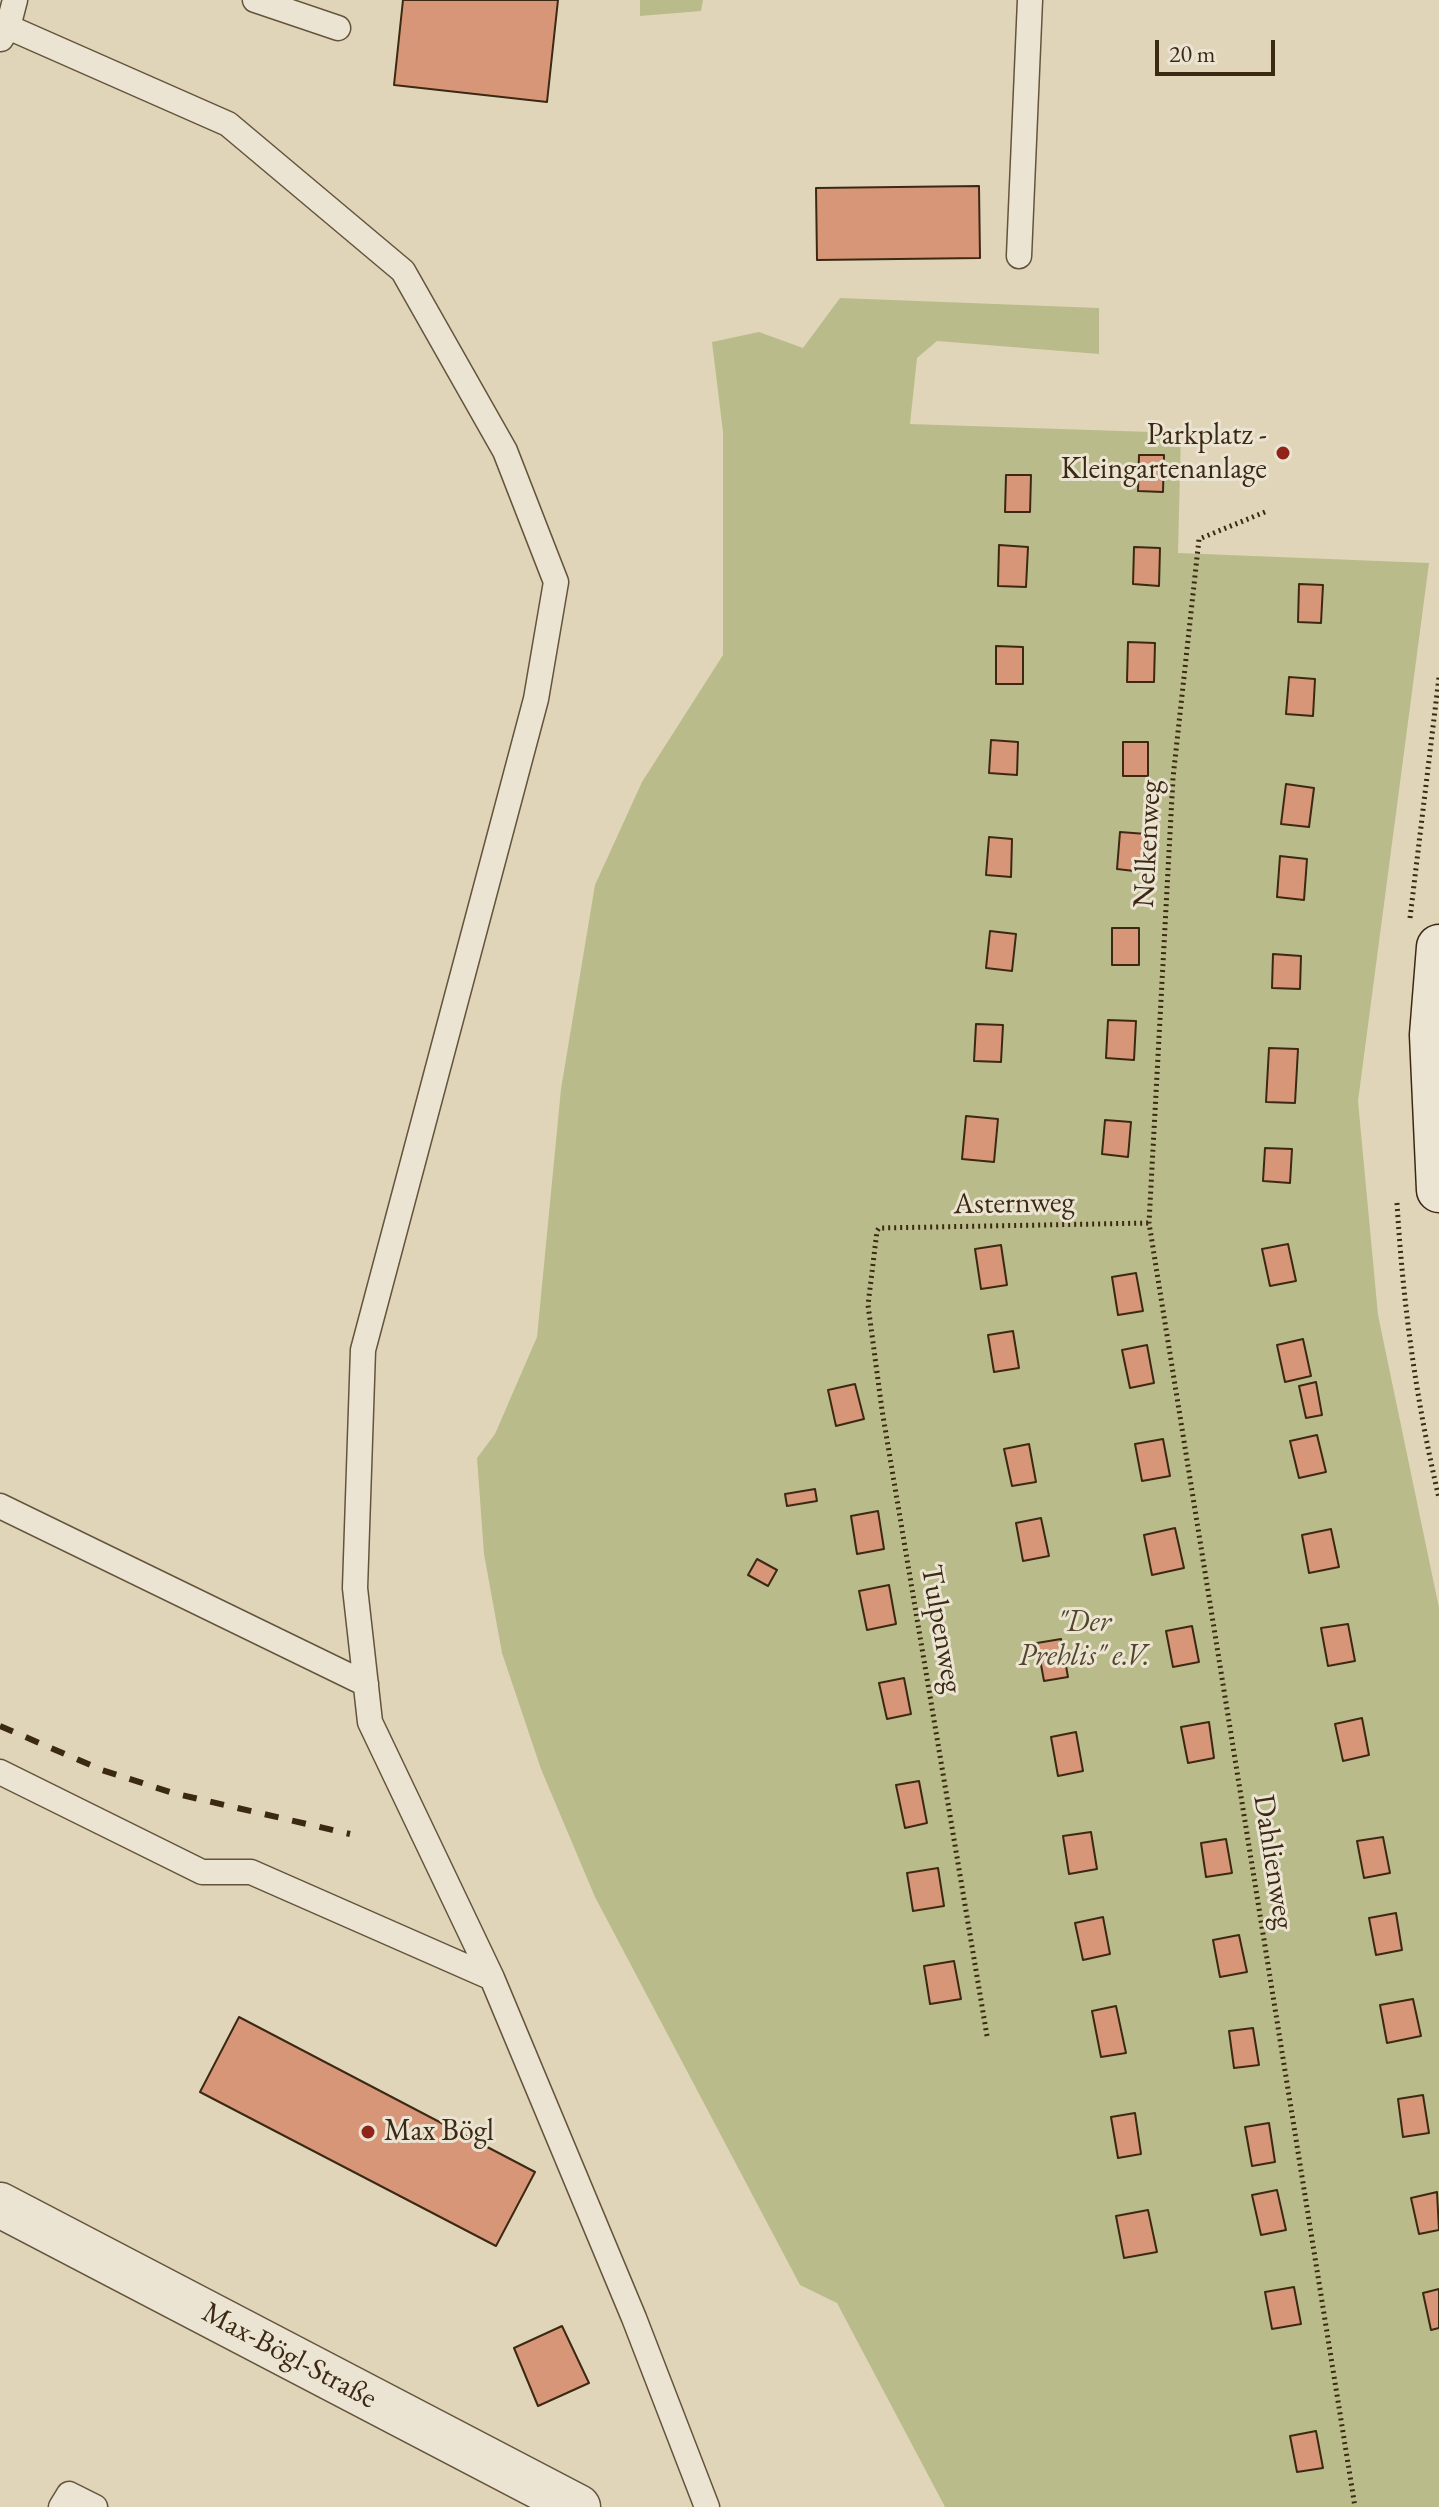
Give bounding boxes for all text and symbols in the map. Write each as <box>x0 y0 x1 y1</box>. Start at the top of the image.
scale bar <box>1159 24 1279 74</box>
text: 20 m <box>1169 38 1216 69</box>
place label: Parkplatz - Kleingartenanlage <box>1061 418 1267 488</box>
marker: Parkplatz - Kleingartenanlage <box>1274 444 1292 462</box>
street label: Nelkenweg <box>1127 779 1169 909</box>
street label: Asternweg <box>953 1185 1075 1223</box>
street label: Tulpenweg <box>912 1562 970 1696</box>
park label: "Der Prehlis" e.V. <box>1018 1605 1150 1676</box>
street label: Dahlienweg <box>1245 1792 1301 1932</box>
place label: Max Bögl <box>384 2114 494 2150</box>
marker: Max Bögl <box>359 2123 377 2141</box>
street label: Max-Bögl-Straße <box>196 2295 382 2417</box>

